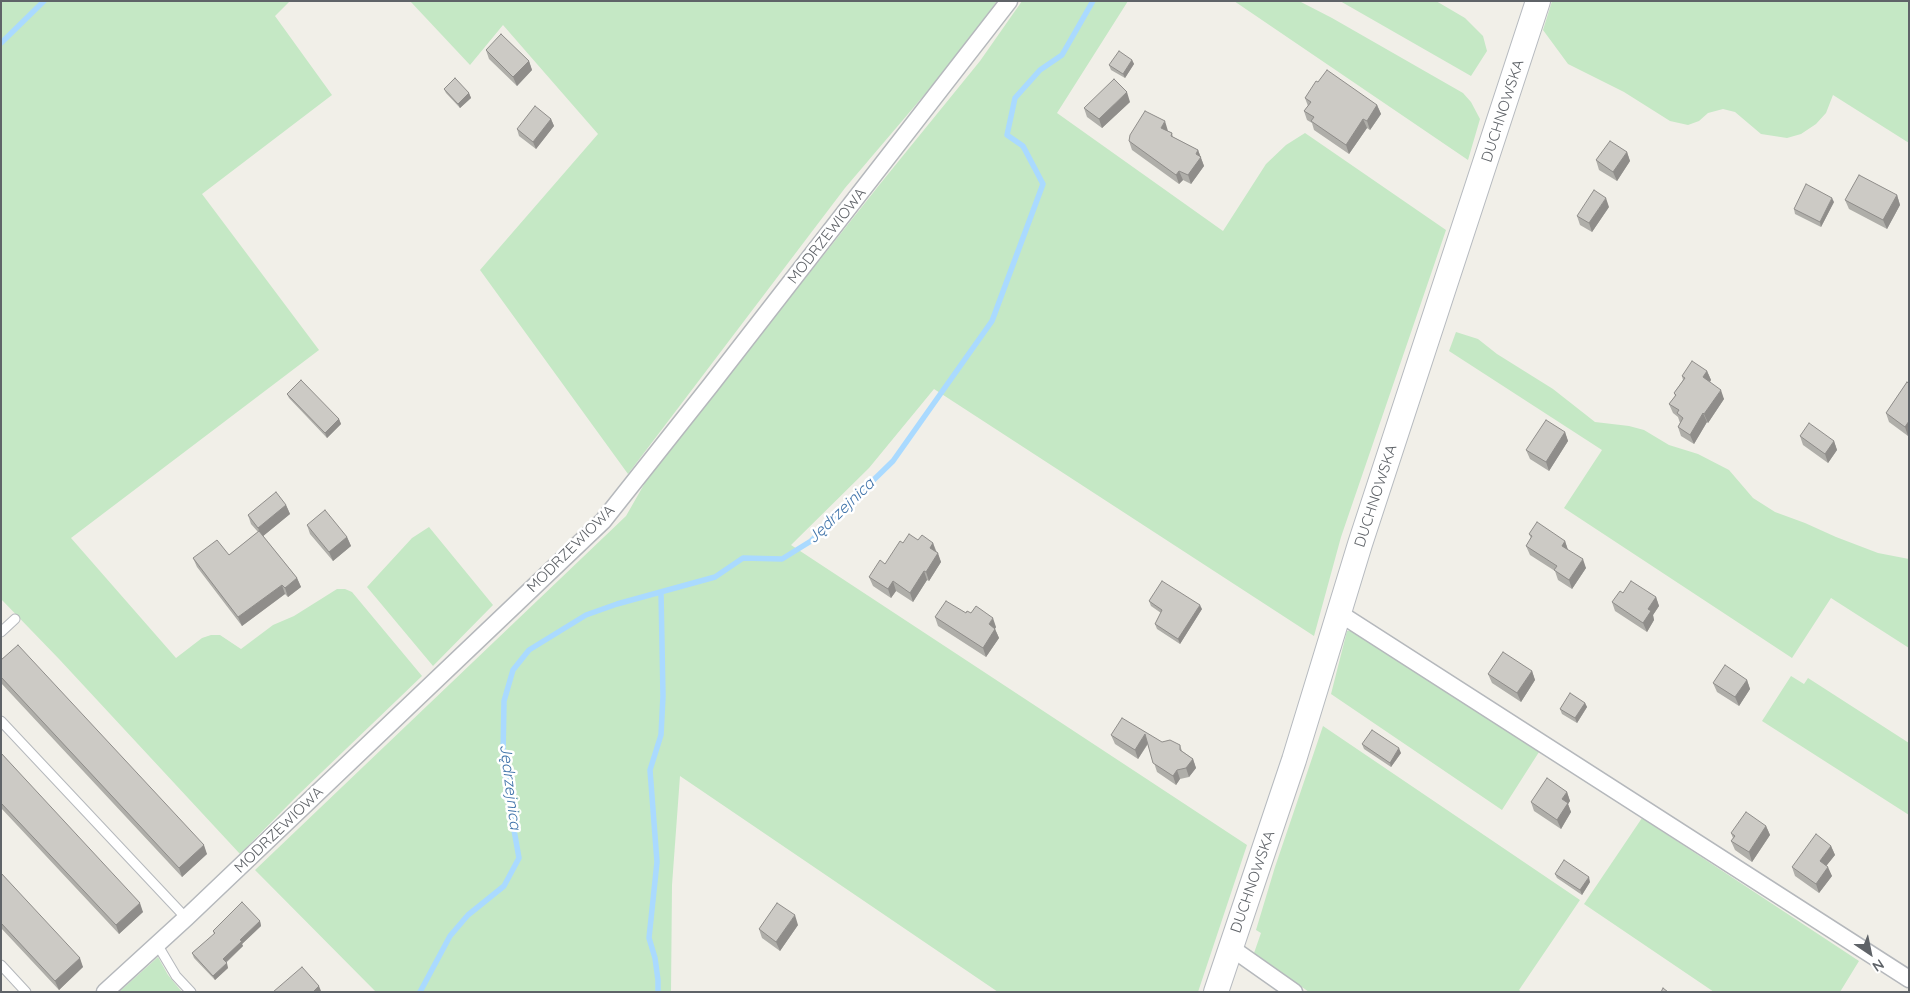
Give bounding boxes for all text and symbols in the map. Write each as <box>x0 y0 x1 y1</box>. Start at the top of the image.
street label: DUCHNOWSKA <box>1478 57 1528 165</box>
street label: MODRZEWIOWA <box>784 185 870 287</box>
street label: DUCHNOWSKA <box>1351 442 1401 550</box>
water label: Jędrzejnica <box>804 474 878 548</box>
street label: MODRZEWIOWA <box>523 501 619 597</box>
water label: Jędrzejnica <box>495 743 525 831</box>
street label: MODRZEWIOWA <box>231 783 327 877</box>
street label: DUCHNOWSKA <box>1227 828 1279 936</box>
north arrow <box>1845 928 1895 978</box>
text: N <box>1869 955 1888 976</box>

